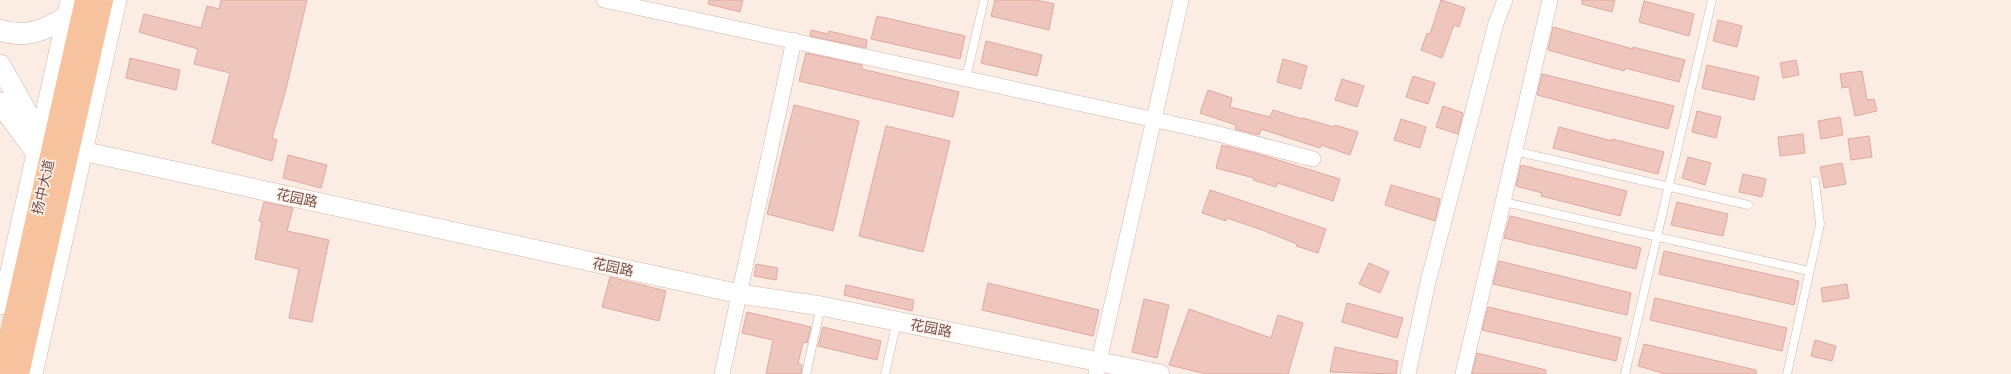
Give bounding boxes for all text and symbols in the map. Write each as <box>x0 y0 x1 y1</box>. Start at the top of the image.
street label: 扬中大道 <box>28 158 58 216</box>
street label: 花园路 <box>275 185 319 211</box>
street label: 花园路 <box>591 254 635 280</box>
street label: 花园路 <box>909 315 953 341</box>

